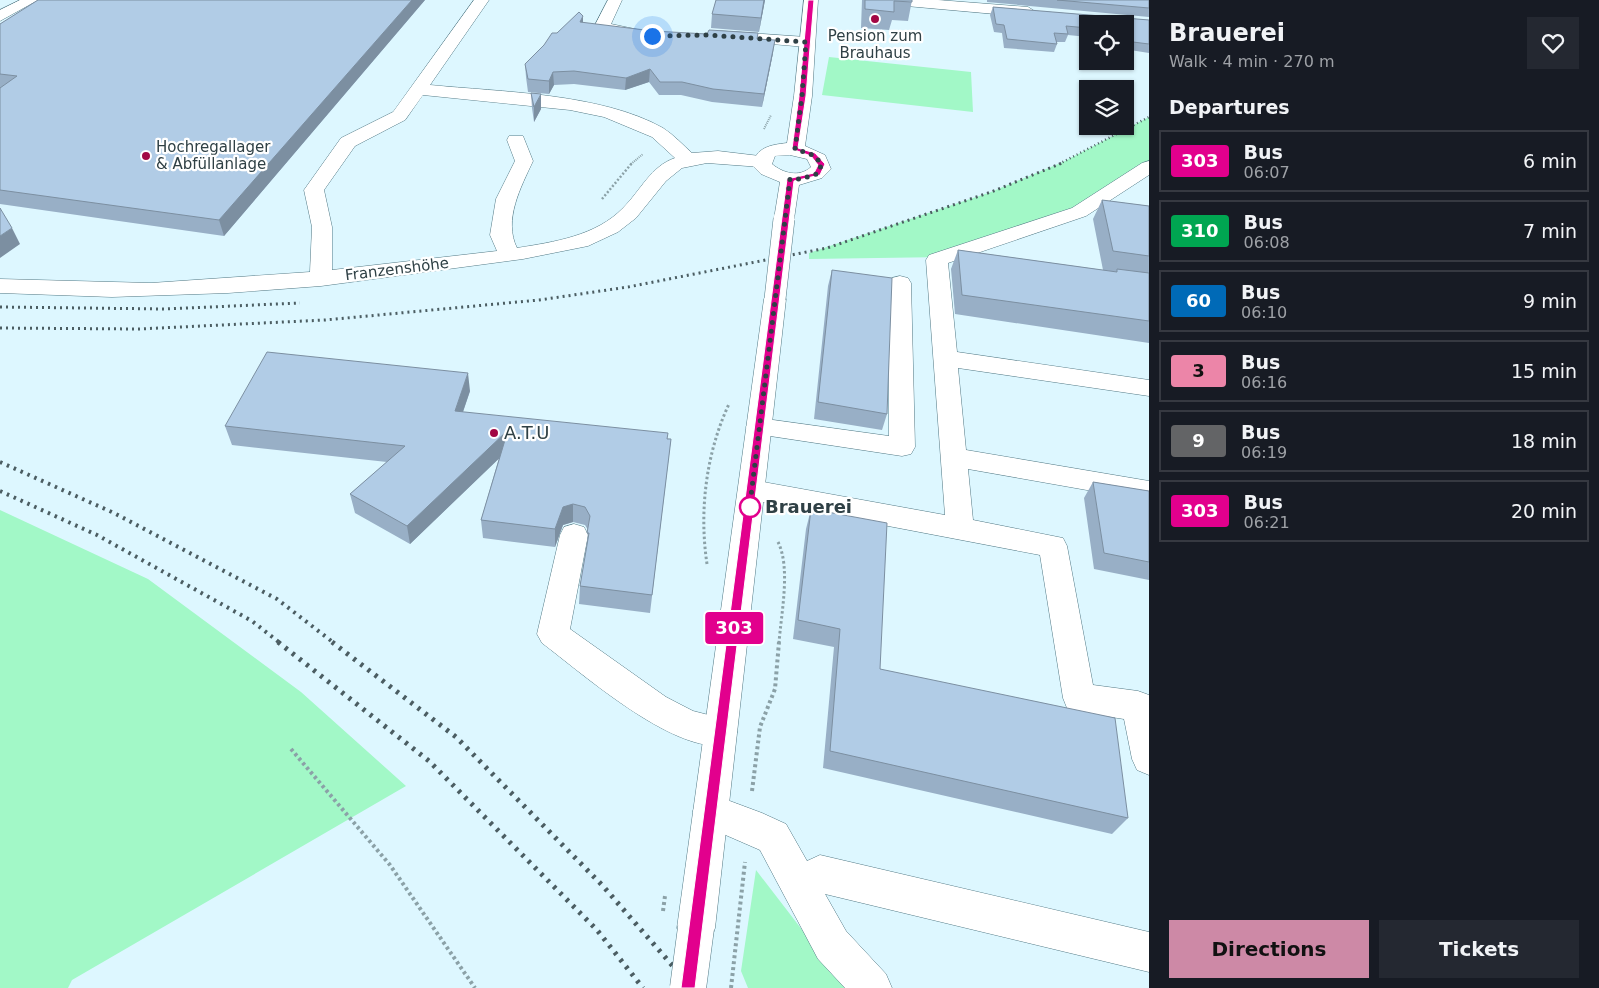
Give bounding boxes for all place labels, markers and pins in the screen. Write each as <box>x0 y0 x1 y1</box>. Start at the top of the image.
marker: Pension zum Brauhaus <box>869 13 881 25</box>
place label: Pension zum Brauhaus <box>828 27 922 62</box>
place label: Hochregallager & Abfüllanlage <box>156 138 271 173</box>
marker: Hochregallager & Abfüllanlage <box>140 150 152 162</box>
place label: A.T.U <box>504 422 549 443</box>
marker: A.T.U <box>488 427 500 439</box>
marker: Brauerei <box>739 496 761 518</box>
place label: Brauerei <box>765 496 852 517</box>

